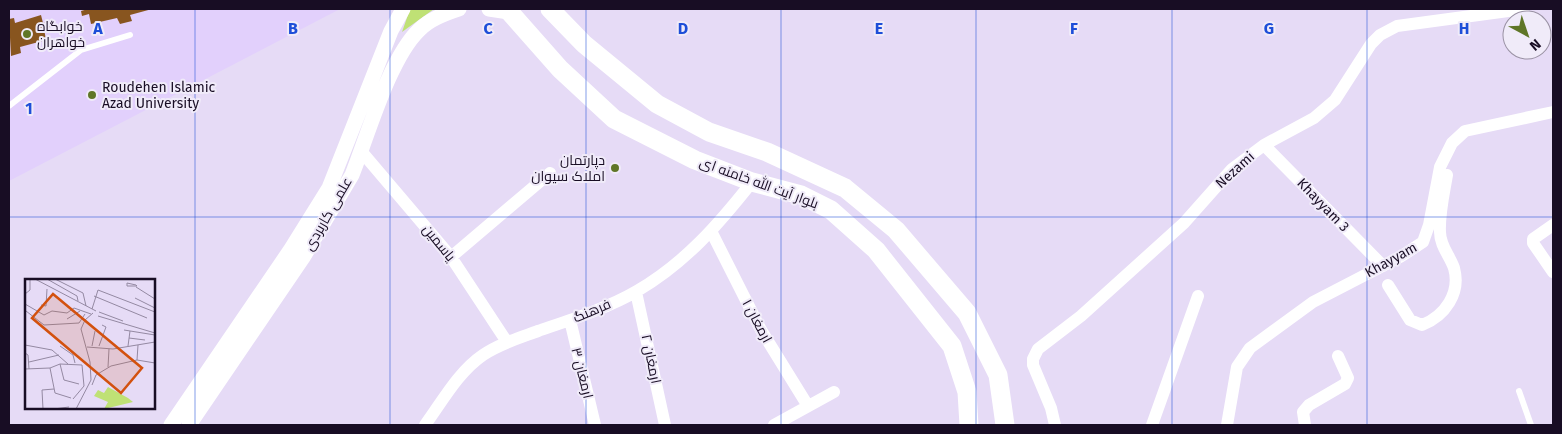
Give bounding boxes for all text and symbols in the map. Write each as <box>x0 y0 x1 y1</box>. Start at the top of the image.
north arrow <box>1502 10 1552 60</box>
place label: خوابگاه خواهران <box>37 18 85 51</box>
text: A <box>92 19 103 38</box>
text: B <box>288 19 298 38</box>
text: C <box>483 19 493 38</box>
text: D <box>678 19 688 38</box>
text: E <box>875 19 883 38</box>
text: F <box>1070 19 1078 38</box>
text: G <box>1264 19 1274 38</box>
text: H <box>1459 19 1469 38</box>
marker: خوابگاه خواهران <box>21 28 33 40</box>
text: N <box>1526 35 1544 54</box>
place label: Roudehen Islamic Azad University <box>102 79 216 112</box>
marker: Roudehen Islamic Azad University <box>86 89 98 101</box>
text: 1 <box>25 99 33 118</box>
street label: Nezami <box>1212 148 1258 192</box>
place label: دپارتمان املاک سیوان <box>531 152 605 185</box>
street label: بلوار آیت الله خامنه ای <box>697 153 821 212</box>
marker: دپارتمان املاک سیوان <box>609 162 621 174</box>
street label: علمی کاربردی <box>300 174 356 254</box>
street label: Khayyam 3 <box>1293 175 1353 235</box>
street label: یاسمین <box>419 221 459 265</box>
street label: Khayyam <box>1362 239 1420 281</box>
inset map <box>25 279 155 409</box>
street label: فرهنگ <box>571 295 613 327</box>
street label: ارمغان ۱ <box>738 296 776 346</box>
street label: ارمغان ۲ <box>637 333 665 385</box>
street label: ارمغان ۳ <box>567 346 597 400</box>

